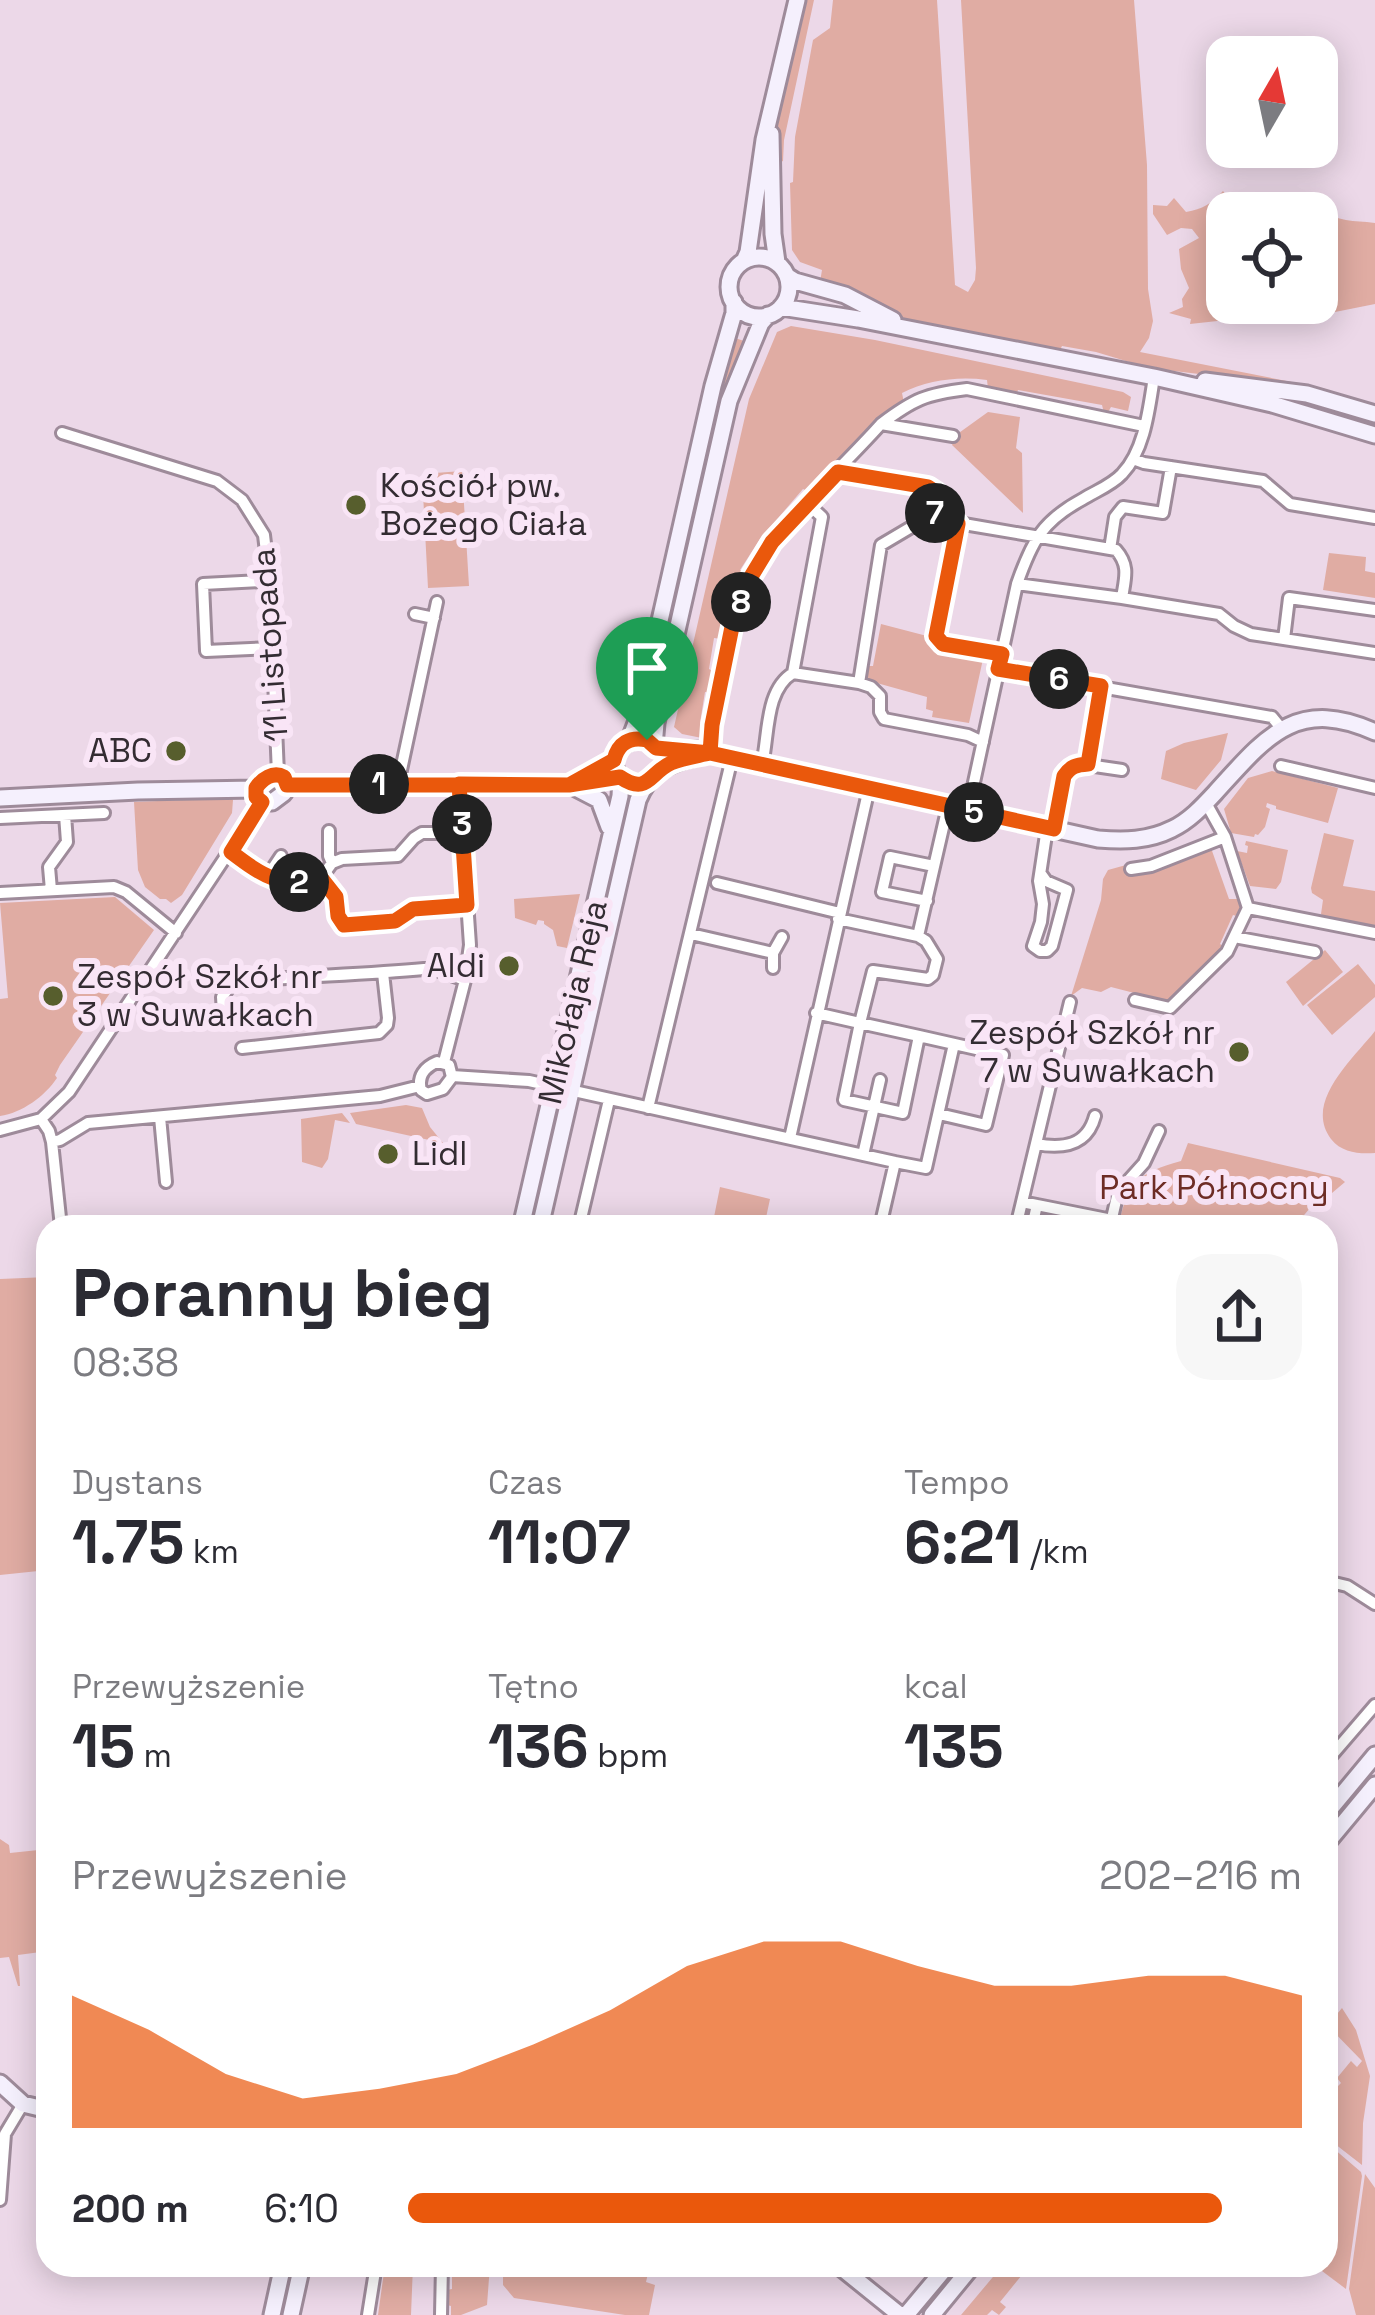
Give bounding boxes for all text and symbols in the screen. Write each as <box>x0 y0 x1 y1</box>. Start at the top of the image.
north arrow <box>1206 36 1338 168</box>
map controls <box>1206 36 1338 324</box>
button: locate <box>1206 192 1338 324</box>
place label: Kościół pw. Bożego Ciała <box>380 465 587 545</box>
pin: 7 <box>905 483 965 543</box>
marker: Kościół pw. Bożego Ciała <box>343 492 369 518</box>
text: 7 <box>926 492 944 534</box>
street label: 11 Listopada <box>242 547 298 743</box>
pin: 8 <box>711 572 771 632</box>
text: 8 <box>731 581 751 623</box>
pin <box>596 617 698 740</box>
icon: arrive <box>614 635 680 701</box>
pin: 6 <box>1029 649 1089 709</box>
text: 6 <box>1049 658 1069 700</box>
place label: ABC <box>88 730 152 772</box>
marker: ABC <box>163 738 189 764</box>
pin: 1 <box>349 754 409 814</box>
text: 1 <box>372 763 386 805</box>
pin: 5 <box>944 782 1004 842</box>
text: 5 <box>964 791 984 833</box>
pin: 3 <box>432 794 492 854</box>
text: 3 <box>452 803 472 845</box>
pin: 2 <box>269 852 329 912</box>
text: 2 <box>289 861 309 903</box>
street label: Mikołaja Reja <box>529 896 617 1108</box>
place label: Aldi <box>427 945 485 987</box>
marker: Aldi <box>496 953 522 979</box>
place label: Zespół Szkół nr 3 w Suwałkach <box>77 956 323 1036</box>
marker: Zespół Szkół nr 3 w Suwałkach <box>40 983 66 1009</box>
place label: Zespół Szkół nr 7 w Suwałkach <box>969 1012 1215 1092</box>
marker: Zespół Szkół nr 7 w Suwałkach <box>1226 1039 1252 1065</box>
place label: Lidl <box>412 1133 467 1175</box>
marker: Lidl <box>375 1141 401 1167</box>
park label: Park Północny <box>1099 1167 1329 1209</box>
text: Poranny bieg <box>72 1251 493 1335</box>
button: share <box>1176 1254 1302 1380</box>
text: 08:38 <box>72 1338 179 1387</box>
text: Dystans <box>72 1462 203 1504</box>
text: Czas <box>488 1462 563 1504</box>
text: Tempo <box>904 1462 1010 1504</box>
text: 1.75 <box>72 1504 184 1581</box>
text: 11:07 <box>488 1504 631 1581</box>
text: 6:21 <box>904 1504 1022 1581</box>
text: km <box>184 1531 239 1573</box>
text: /km <box>1022 1531 1089 1573</box>
text: Przewyższenie <box>72 1666 305 1708</box>
text: Tętno <box>488 1666 579 1708</box>
text: kcal <box>904 1666 968 1708</box>
text: 15 <box>72 1708 135 1785</box>
text: 136 <box>488 1708 589 1785</box>
text: 135 <box>904 1708 1004 1785</box>
text: m <box>135 1735 172 1777</box>
text: bpm <box>589 1735 668 1777</box>
text: Przewyższenie <box>72 1851 348 1900</box>
text: 202–216 m <box>1099 1851 1302 1900</box>
text: 200 m <box>72 2184 189 2233</box>
text: 6:10 <box>264 2184 339 2233</box>

